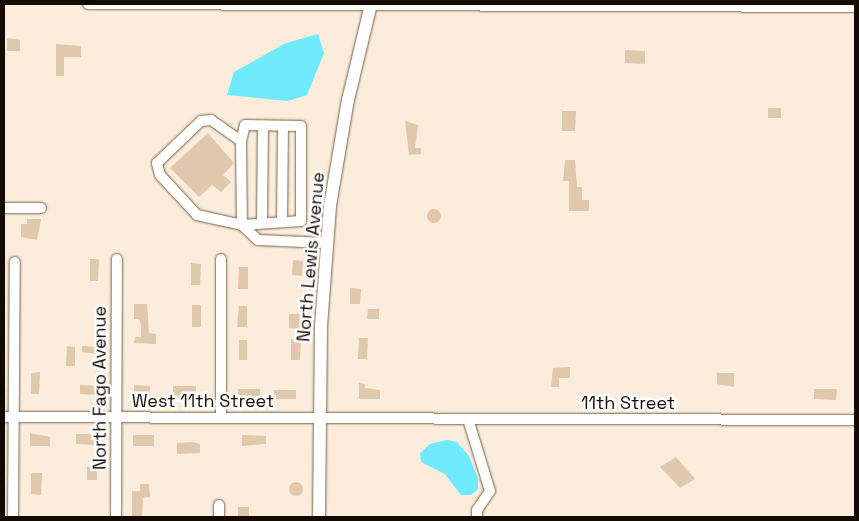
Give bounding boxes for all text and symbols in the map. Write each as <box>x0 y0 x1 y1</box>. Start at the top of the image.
street label: North Lewis Avenue <box>293 171 329 343</box>
street label: North Fago Avenue <box>89 306 111 470</box>
street label: West 11th Street <box>132 390 274 412</box>
street label: 11th Street <box>581 392 675 414</box>

